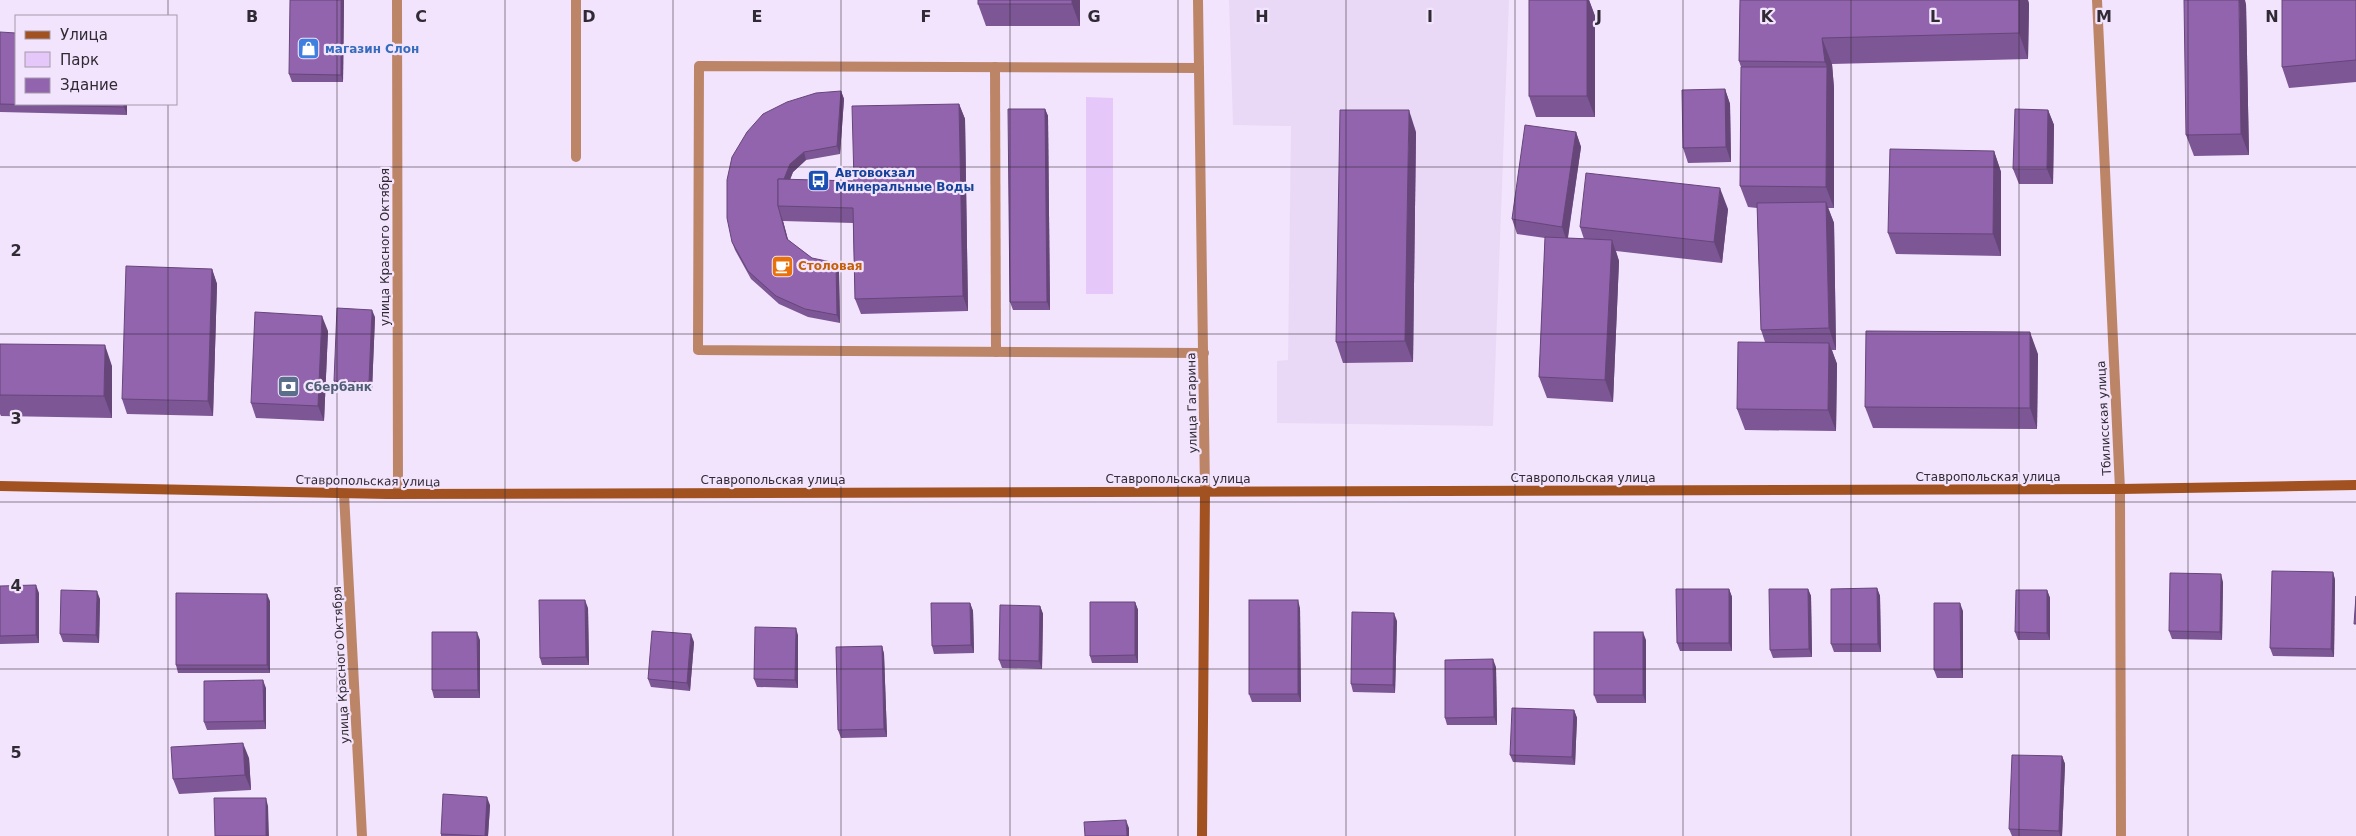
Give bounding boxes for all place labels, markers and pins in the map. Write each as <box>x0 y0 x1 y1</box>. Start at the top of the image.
shop icon: магазин Слон <box>297 37 321 61</box>
place label: магазин Слон <box>325 42 419 56</box>
place label: Автовокзал Минеральные Воды <box>835 166 974 194</box>
bus stop icon: Автовокзал Минеральные Воды <box>807 168 831 192</box>
cafe icon: Столовая <box>770 254 794 278</box>
place label: Столовая <box>798 259 862 273</box>
bank icon: Сбербанк <box>277 375 301 399</box>
place label: Сбербанк <box>305 380 372 394</box>

